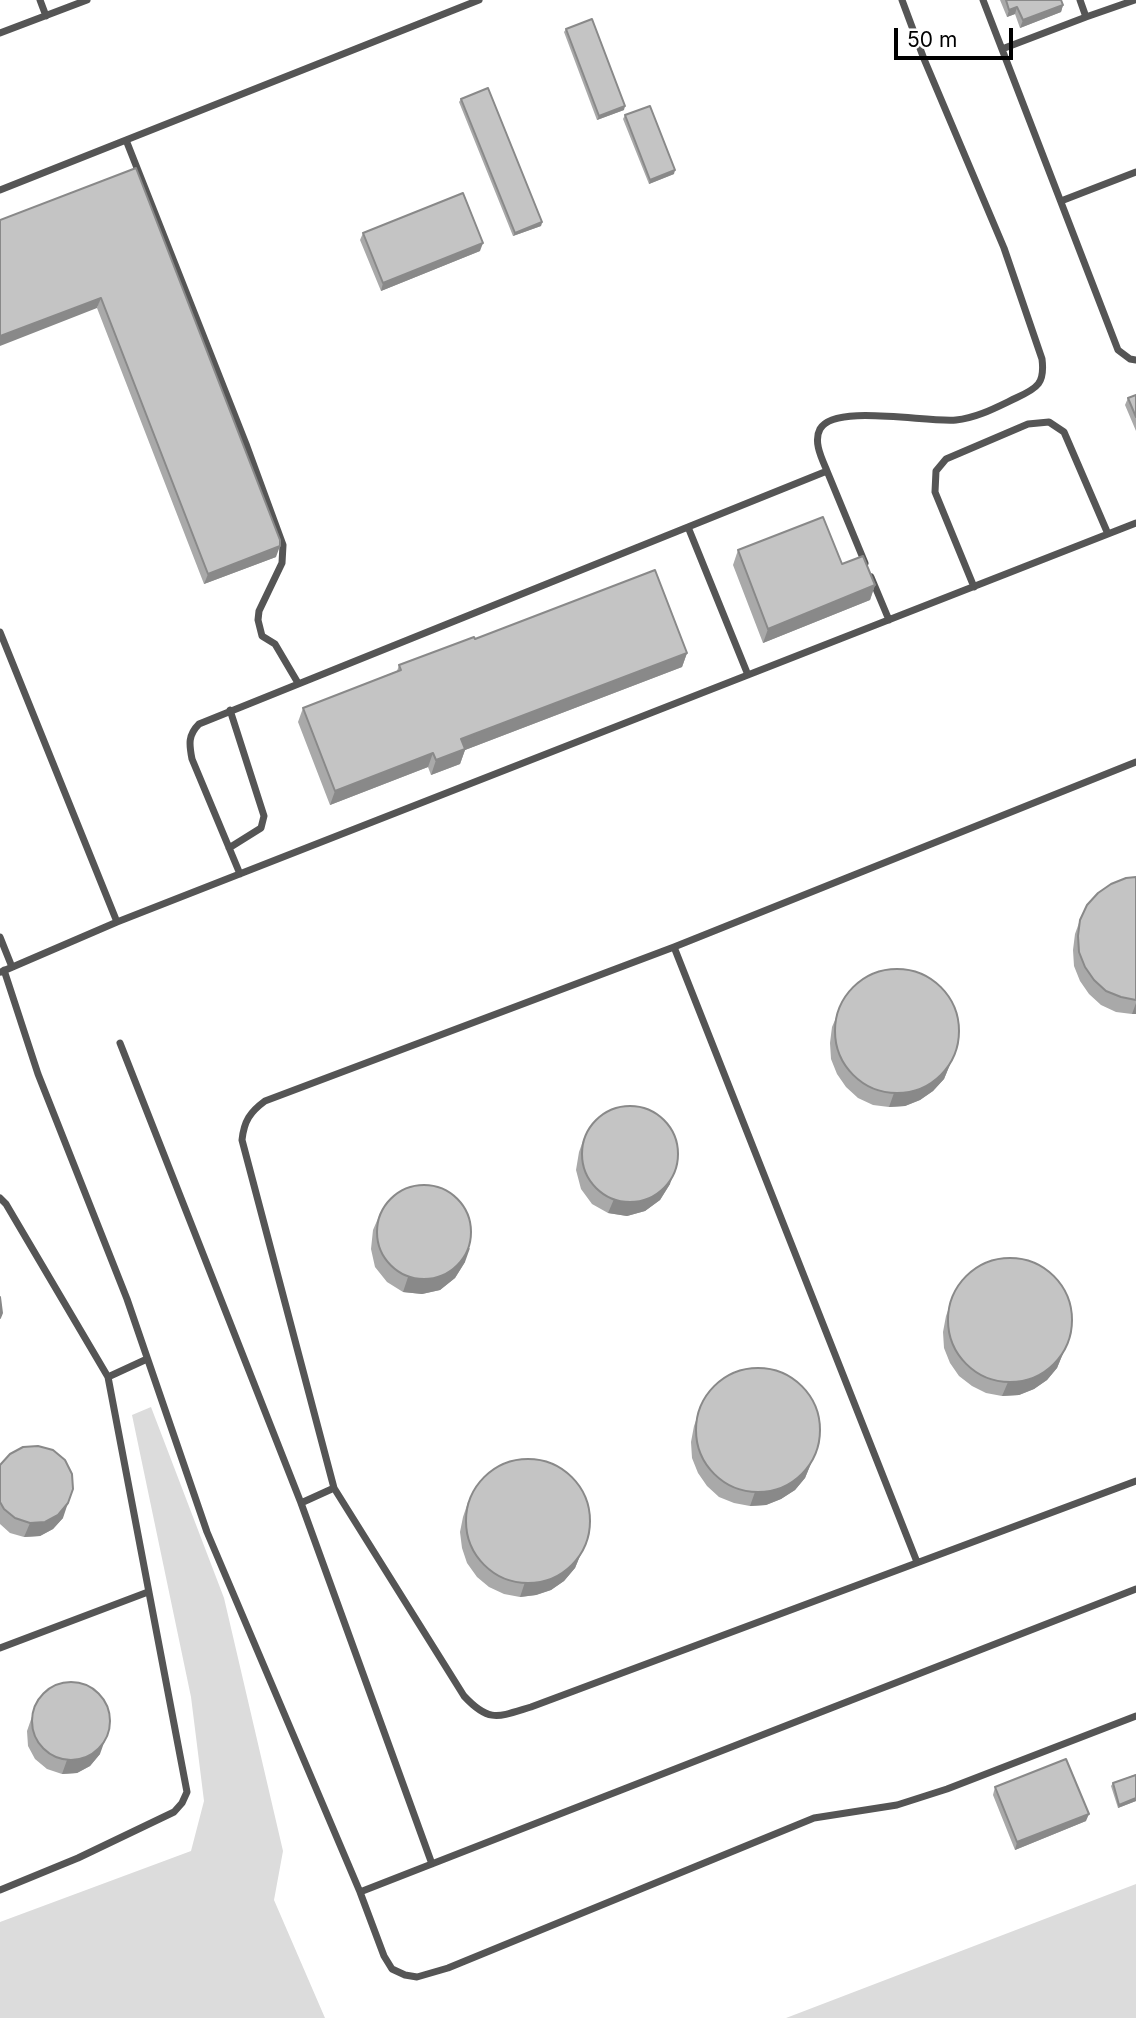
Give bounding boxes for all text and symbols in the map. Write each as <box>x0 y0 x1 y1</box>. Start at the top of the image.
scale bar <box>898 14 1017 58</box>
text: 50 m <box>907 27 957 52</box>

